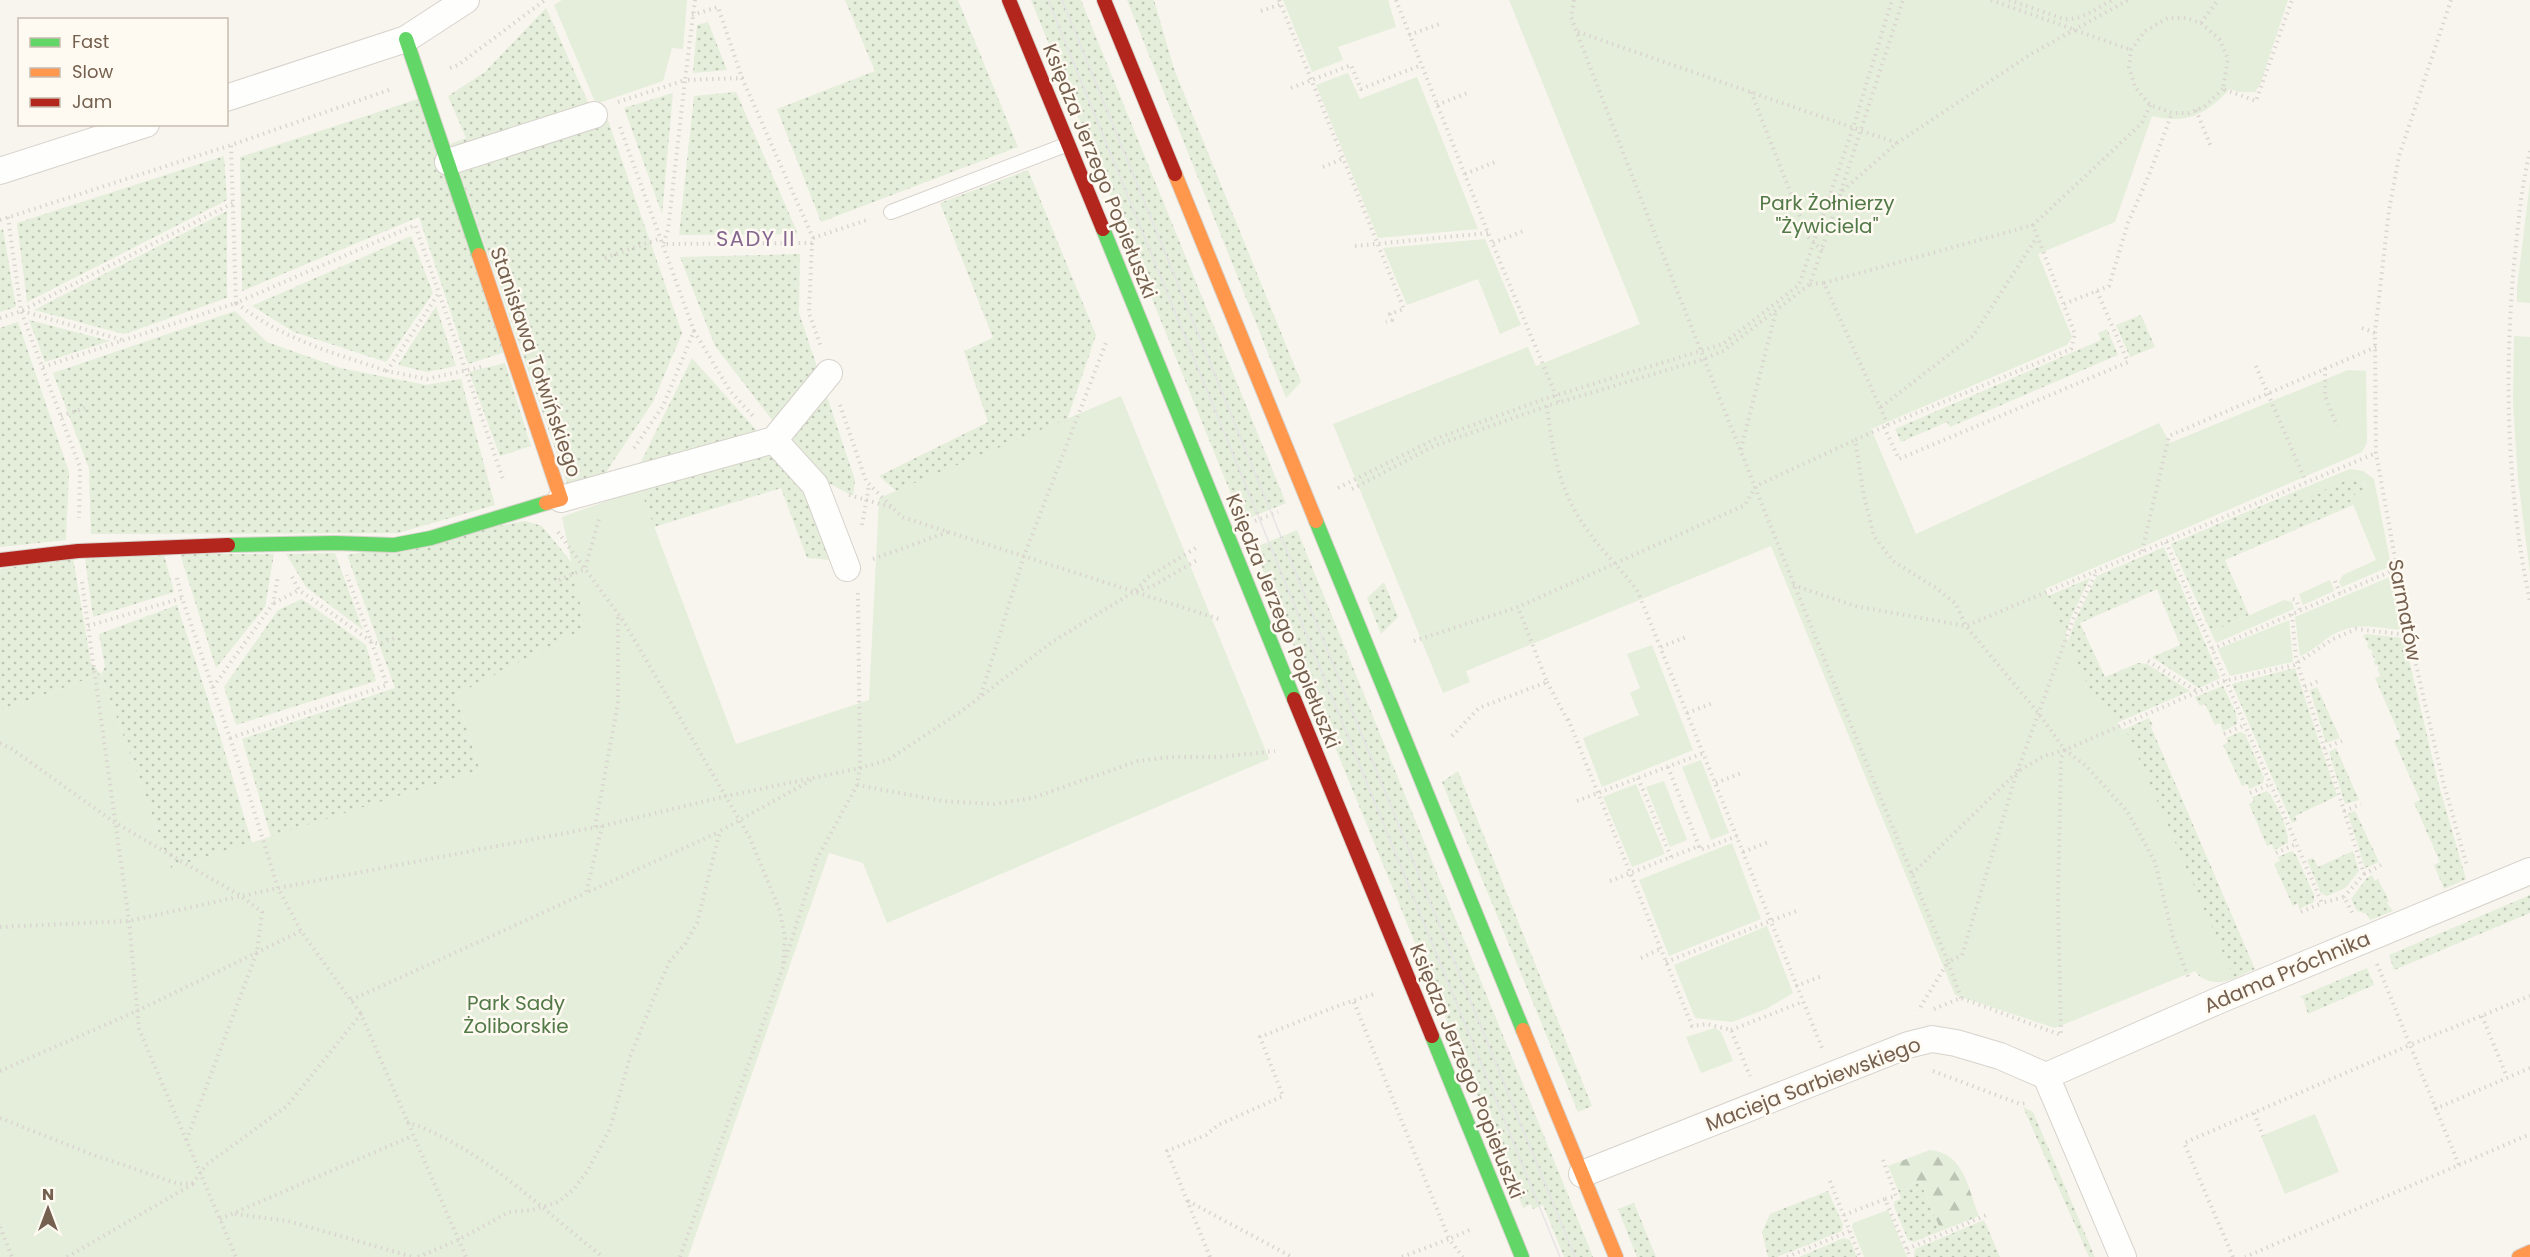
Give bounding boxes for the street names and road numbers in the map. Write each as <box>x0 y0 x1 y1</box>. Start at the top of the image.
street label: Księdza Jerzego Popiełuszki <box>1036 39 1164 303</box>
street label: Stanisława Tołwińskiego <box>483 243 589 481</box>
street label: Księdza Jerzego Popiełuszki <box>1219 489 1347 753</box>
street label: Sarmatów <box>2381 557 2429 664</box>
street label: Adama Próchnika <box>2199 924 2375 1020</box>
street label: Księdza Jerzego Popiełuszki <box>1403 939 1531 1203</box>
street label: Macieja Sarbiewskiego <box>1701 1030 1925 1138</box>

